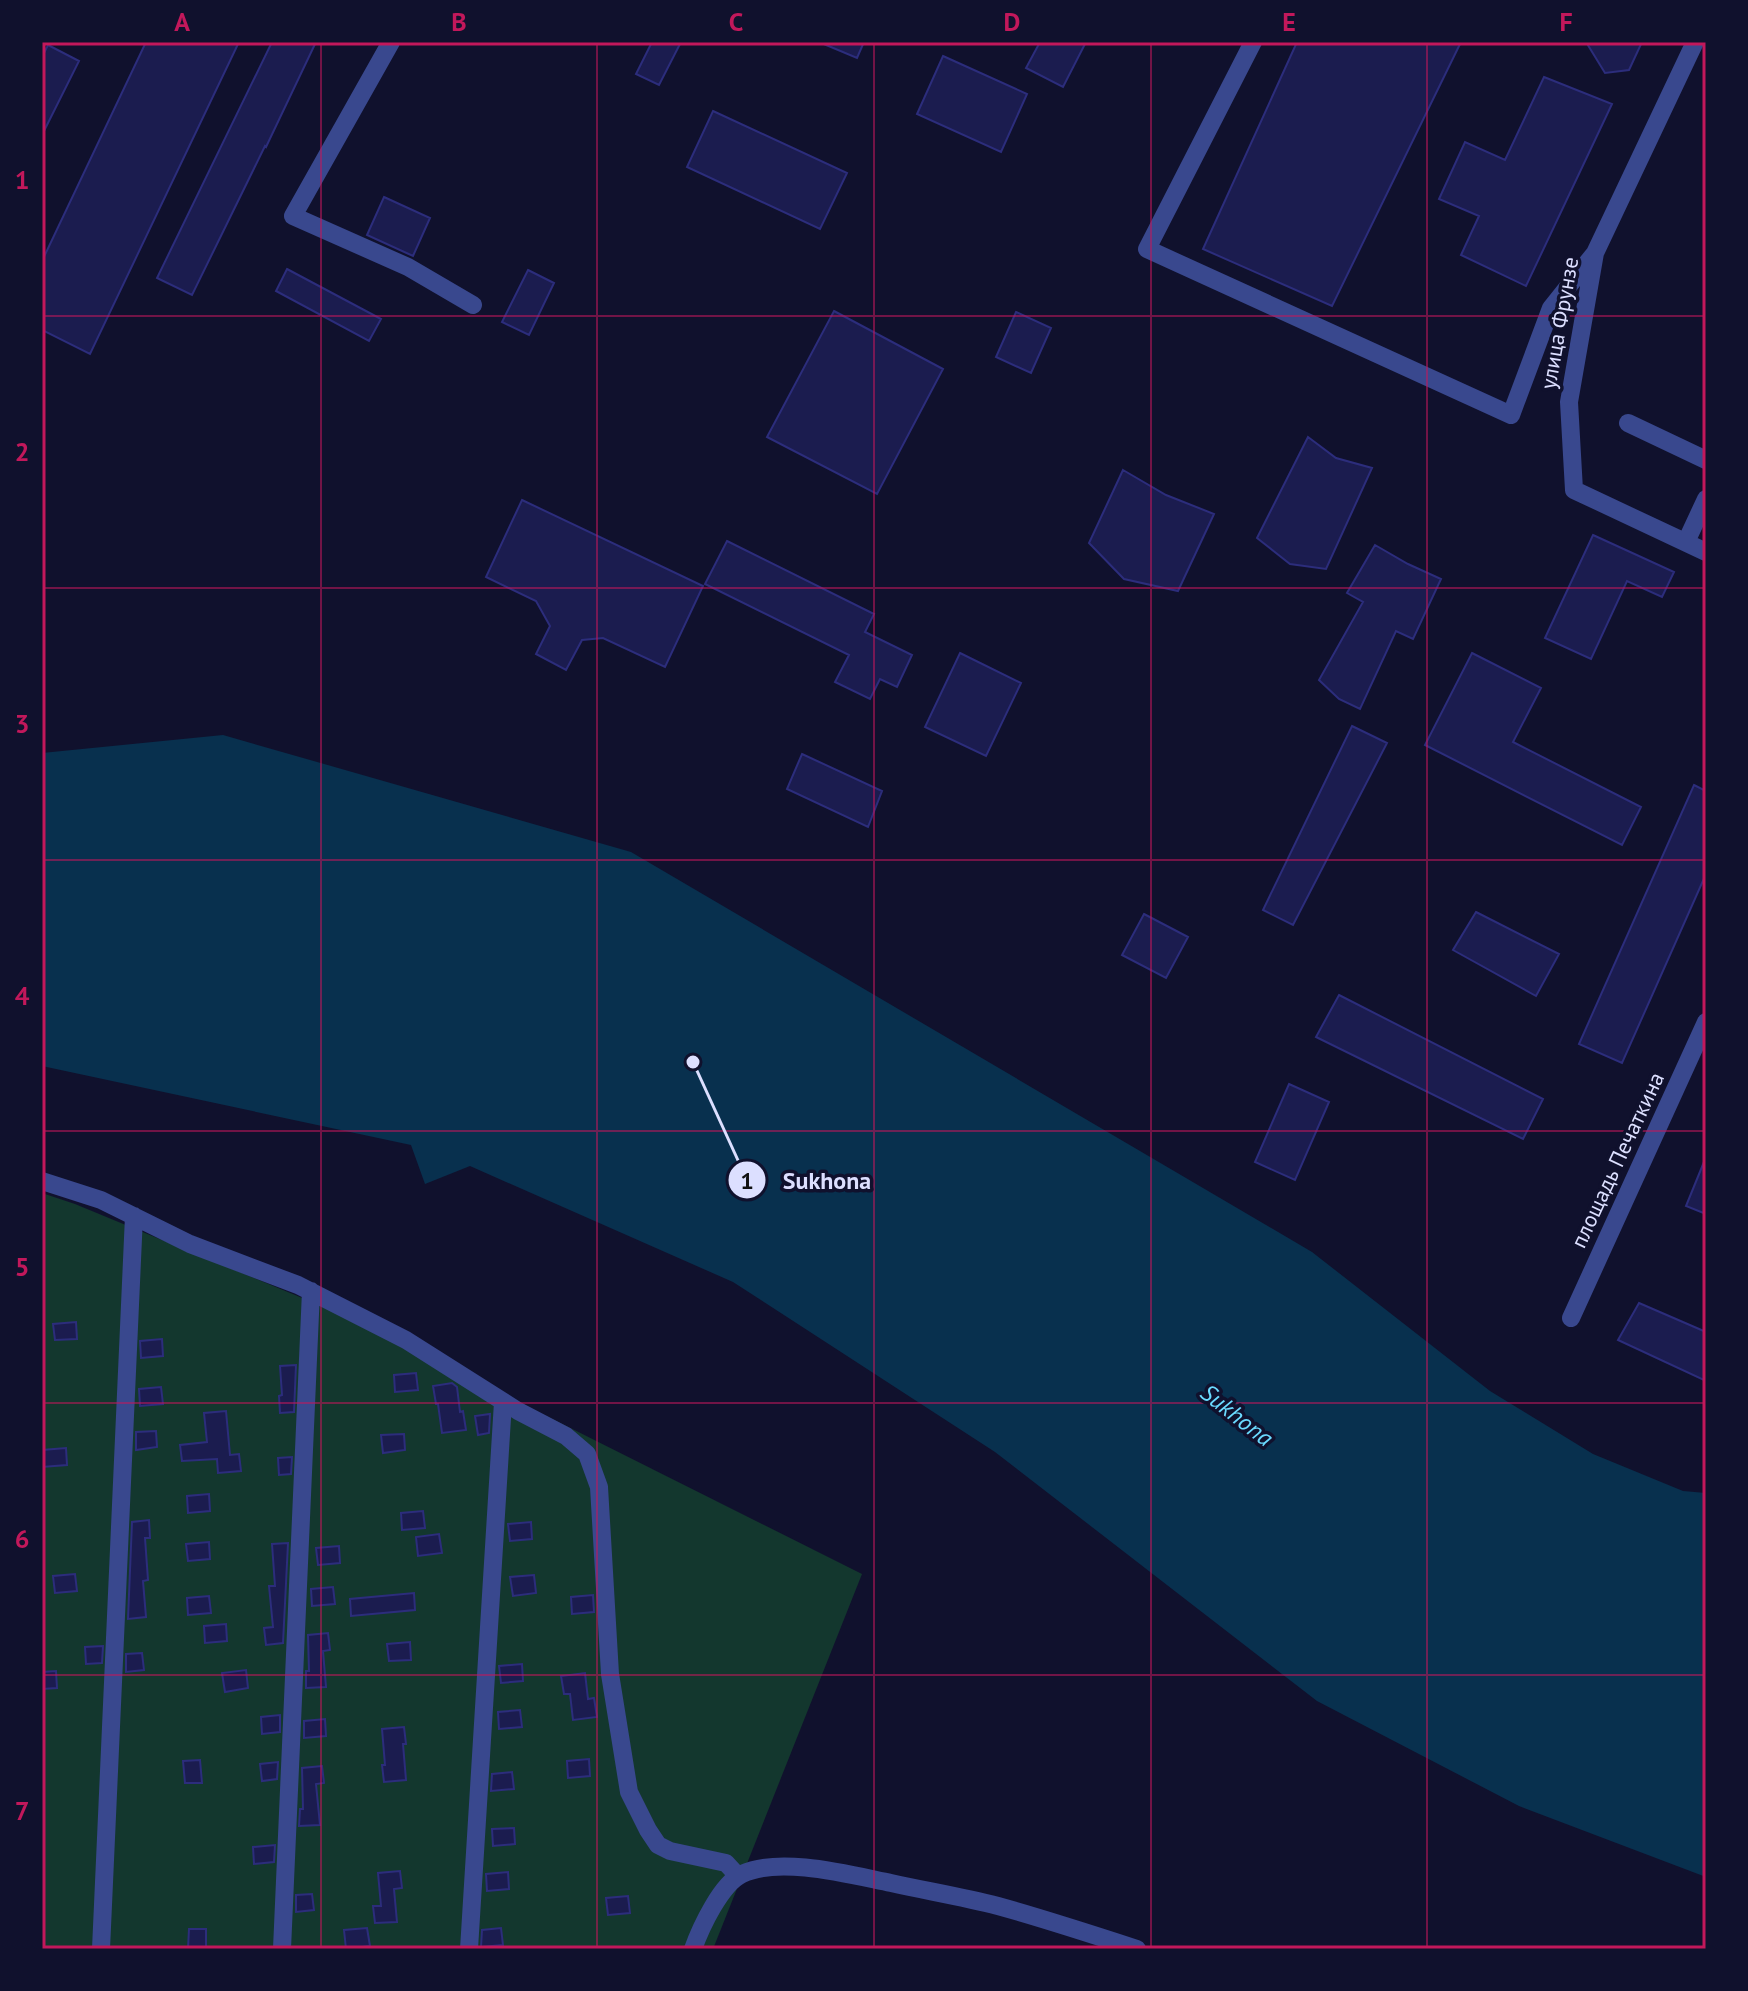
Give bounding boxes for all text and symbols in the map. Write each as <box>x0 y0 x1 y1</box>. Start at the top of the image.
text: A <box>174 5 190 38</box>
text: B <box>451 5 467 38</box>
text: C <box>729 5 743 38</box>
text: D <box>1004 5 1020 38</box>
text: E <box>1282 5 1296 38</box>
text: F <box>1559 5 1573 38</box>
text: 1 <box>15 163 29 196</box>
street label: улица Фрунзе <box>1534 255 1584 391</box>
text: 2 <box>15 435 29 468</box>
text: 3 <box>15 707 29 740</box>
text: 4 <box>15 979 30 1012</box>
street label: площадь Печаткина <box>1564 1068 1670 1252</box>
callout: Sukhona <box>727 1156 888 1204</box>
text: 1 <box>740 1165 754 1196</box>
text: Sukhona <box>783 1165 871 1196</box>
text: 5 <box>15 1250 29 1283</box>
water label: Sukhona <box>1194 1377 1280 1453</box>
text: 6 <box>15 1522 29 1555</box>
text: 7 <box>15 1794 29 1827</box>

